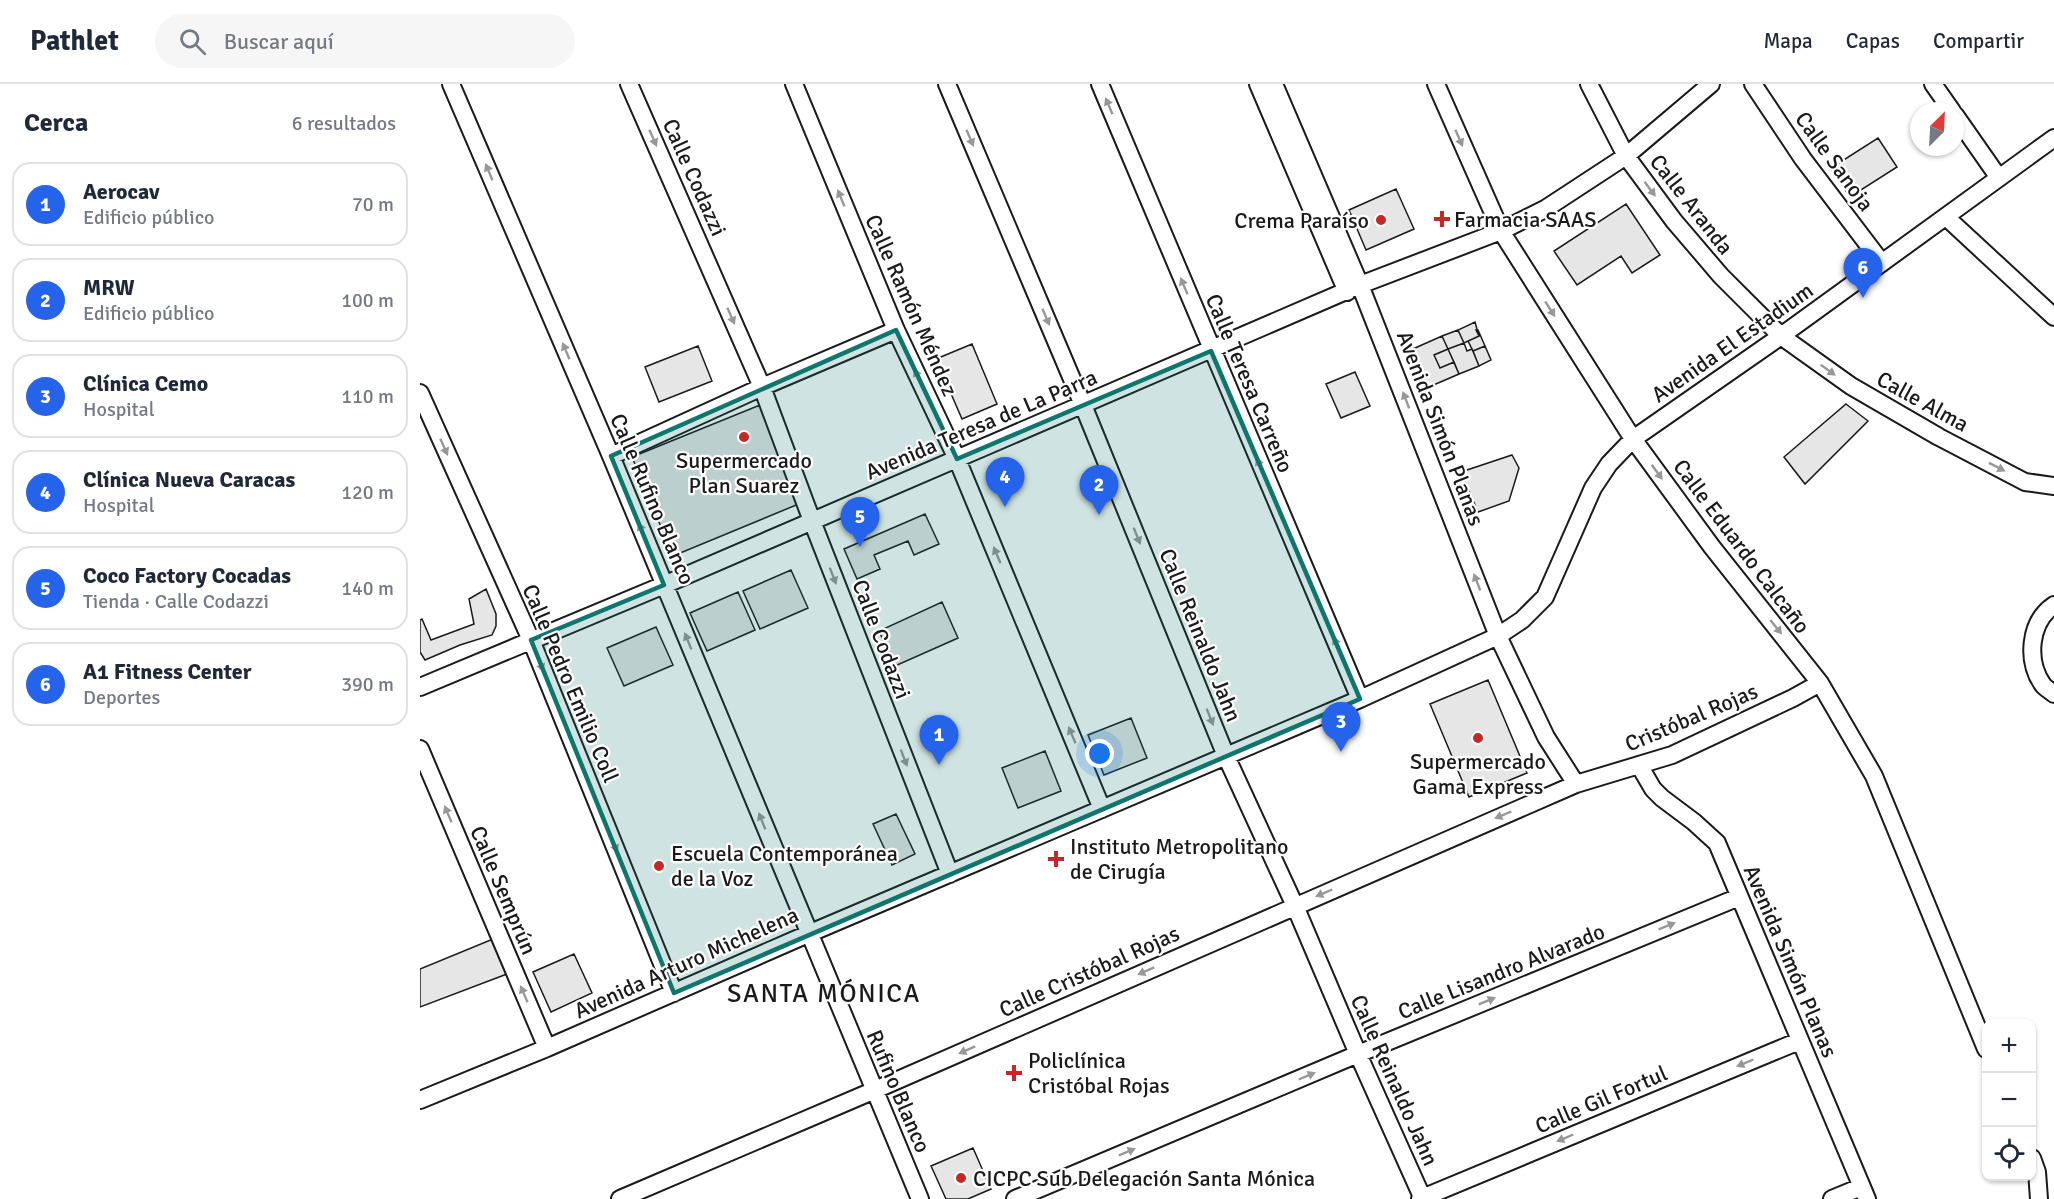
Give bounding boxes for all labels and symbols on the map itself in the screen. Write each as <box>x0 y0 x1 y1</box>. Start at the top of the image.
one-way arrow <box>1104 97 1114 115</box>
north arrow <box>1910 102 1964 156</box>
street label: Calle Sanoja <box>1789 106 1880 216</box>
street label: Calle Codazzi <box>657 114 732 240</box>
one-way arrow <box>648 129 658 147</box>
one-way arrow <box>965 129 975 147</box>
one-way arrow <box>1455 129 1464 146</box>
street label: Calle Aranda <box>1644 149 1739 260</box>
one-way arrow <box>484 163 494 181</box>
one-way arrow <box>1644 180 1656 196</box>
one-way arrow <box>836 189 845 207</box>
place label: Farmacia SAAS <box>1454 206 1596 233</box>
place label: Crema Paraíso <box>1234 207 1369 234</box>
street label: Calle Ramón Méndez <box>859 210 964 400</box>
marker: Farmacia SAAS <box>1435 212 1449 226</box>
marker: Crema Paraíso <box>1374 213 1388 227</box>
pin: 6 <box>1844 248 1882 298</box>
one-way arrow <box>1179 277 1189 295</box>
street label: Avenida El Estadium <box>1646 277 1818 408</box>
street label: Calle Teresa Carreño <box>1200 290 1299 477</box>
one-way arrow <box>1545 301 1556 317</box>
one-way arrow <box>726 308 736 326</box>
one-way arrow <box>1041 309 1051 327</box>
street label: Avenida Simón Planas <box>1391 327 1490 529</box>
one-way arrow <box>561 343 570 360</box>
street label: Avenida Teresa de La Parra <box>861 363 1101 486</box>
one-way arrow <box>1820 364 1836 376</box>
street label: Calle Alma <box>1872 365 1973 438</box>
one-way arrow <box>913 369 922 386</box>
one-way arrow <box>1400 391 1410 409</box>
street label: Calle Rufino Blanco <box>604 410 701 589</box>
marker: Supermercado Plan Suarez <box>737 430 751 444</box>
one-way arrow <box>439 438 449 456</box>
place label: Supermercado Plan Suarez <box>676 447 812 499</box>
street label: Calle Eduardo Calcaño <box>1667 454 1816 639</box>
one-way arrow <box>1256 457 1265 474</box>
pin: 4 <box>986 458 1024 507</box>
one-way arrow <box>1989 462 2006 472</box>
one-way arrow <box>1651 465 1663 480</box>
pin: 2 <box>1080 466 1118 515</box>
pin: 5 <box>840 498 880 547</box>
one-way arrow <box>637 522 646 540</box>
one-way arrow <box>1133 527 1142 545</box>
street label: Calle Reinaldo Jahn <box>1153 545 1248 726</box>
one-way arrow <box>992 546 1002 564</box>
one-way arrow <box>829 567 839 585</box>
one-way arrow <box>1472 573 1481 591</box>
street label: Calle Codazzi <box>846 576 917 703</box>
street label: Calle Pedro Emilio Coll <box>517 580 625 786</box>
one-way arrow <box>1769 619 1782 635</box>
one-way arrow <box>682 632 692 650</box>
one-way arrow <box>1332 636 1341 654</box>
one-way arrow <box>536 654 545 672</box>
street label: Cristóbal Rojas <box>1621 677 1762 758</box>
pin: 3 <box>1322 702 1360 752</box>
one-way arrow <box>1206 708 1215 726</box>
pin: 1 <box>920 716 958 765</box>
one-way arrow <box>1067 726 1077 744</box>
marker: Supermercado Gama Express <box>1471 731 1485 745</box>
your location <box>1085 739 1114 768</box>
place label: Supermercado Gama Express <box>1410 748 1546 800</box>
one-way arrow <box>900 749 910 767</box>
one-way arrow <box>443 806 452 823</box>
one-way arrow <box>1494 810 1512 820</box>
one-way arrow <box>757 812 767 830</box>
street label: Calle Semprún <box>464 822 543 959</box>
place label: Instituto Metropolitano de Cirugía <box>1070 833 1289 885</box>
one-way arrow <box>610 835 619 853</box>
place label: Escuela Contemporánea de la Voz <box>671 840 898 892</box>
marker: Instituto Metropolitano de Cirugía <box>1047 850 1065 868</box>
marker: Escuela Contemporánea de la Voz <box>652 859 666 873</box>
street label: Avenida Simón Planas <box>1738 861 1843 1061</box>
one-way arrow <box>1315 888 1333 898</box>
street label: Avenida Arturo Michelena <box>570 901 803 1024</box>
street label: Calle Lisandro Alvarado <box>1394 918 1609 1025</box>
street label: Calle Cristóbal Rojas <box>995 920 1183 1023</box>
one-way arrow <box>1659 921 1677 931</box>
one-way arrow <box>1136 966 1154 976</box>
district label: SANTA MÓNICA <box>727 978 921 1010</box>
one-way arrow <box>519 984 529 1002</box>
street label: Calle Reinaldo Jahn <box>1345 991 1444 1170</box>
one-way arrow <box>1478 996 1496 1005</box>
street label: Rufino Blanco <box>861 1026 936 1157</box>
one-way arrow <box>959 1045 976 1054</box>
place label: Policlínica Cristóbal Rojas <box>1028 1047 1170 1099</box>
one-way arrow <box>1736 1058 1754 1068</box>
street label: Calle Gil Fortul <box>1531 1059 1671 1139</box>
marker: Policlínica Cristóbal Rojas <box>1005 1064 1023 1082</box>
one-way arrow <box>1298 1071 1316 1080</box>
one-way arrow <box>1556 1133 1574 1143</box>
one-way arrow <box>1119 1147 1137 1157</box>
place label: CICPC Sub Delegación Santa Mónica <box>973 1165 1315 1192</box>
marker: CICPC Sub Delegación Santa Mónica <box>954 1171 968 1185</box>

